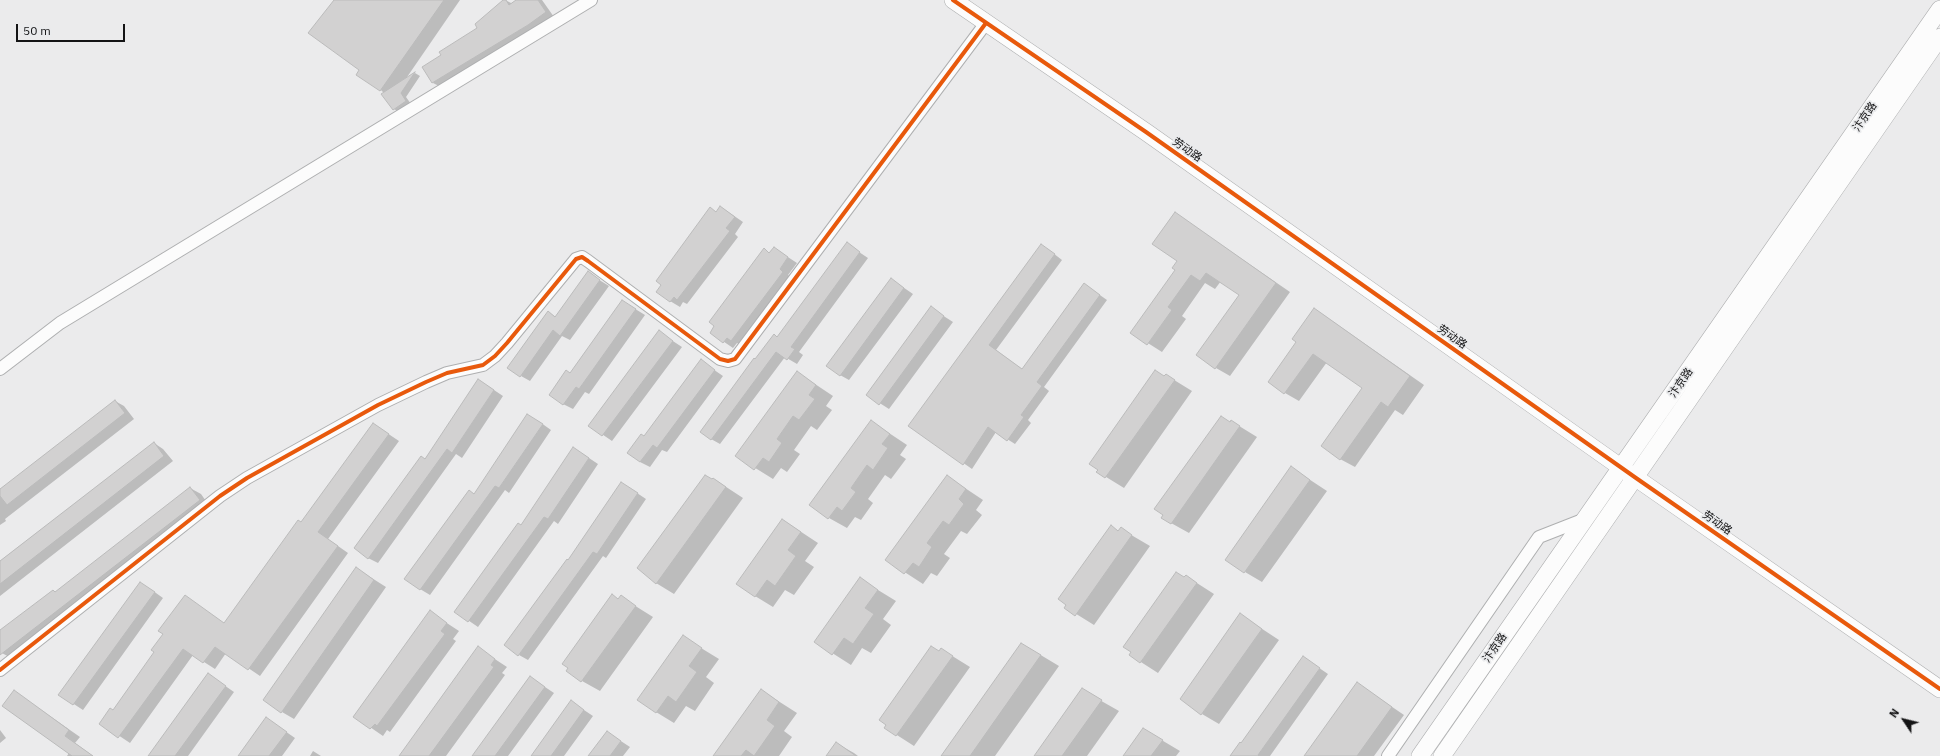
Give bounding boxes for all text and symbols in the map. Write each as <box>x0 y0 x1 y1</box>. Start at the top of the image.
scale bar <box>18 16 127 42</box>
text: 50 m <box>23 23 51 38</box>
street label: 汴京路 <box>1850 100 1880 134</box>
street label: 劳动路 <box>1170 135 1204 165</box>
street label: 劳动路 <box>1435 322 1469 352</box>
street label: 汴京路 <box>1666 366 1696 400</box>
street label: 劳动路 <box>1700 508 1734 538</box>
street label: 汴京路 <box>1480 631 1510 665</box>
north arrow <box>1884 700 1924 740</box>
text: N <box>1886 706 1902 720</box>

